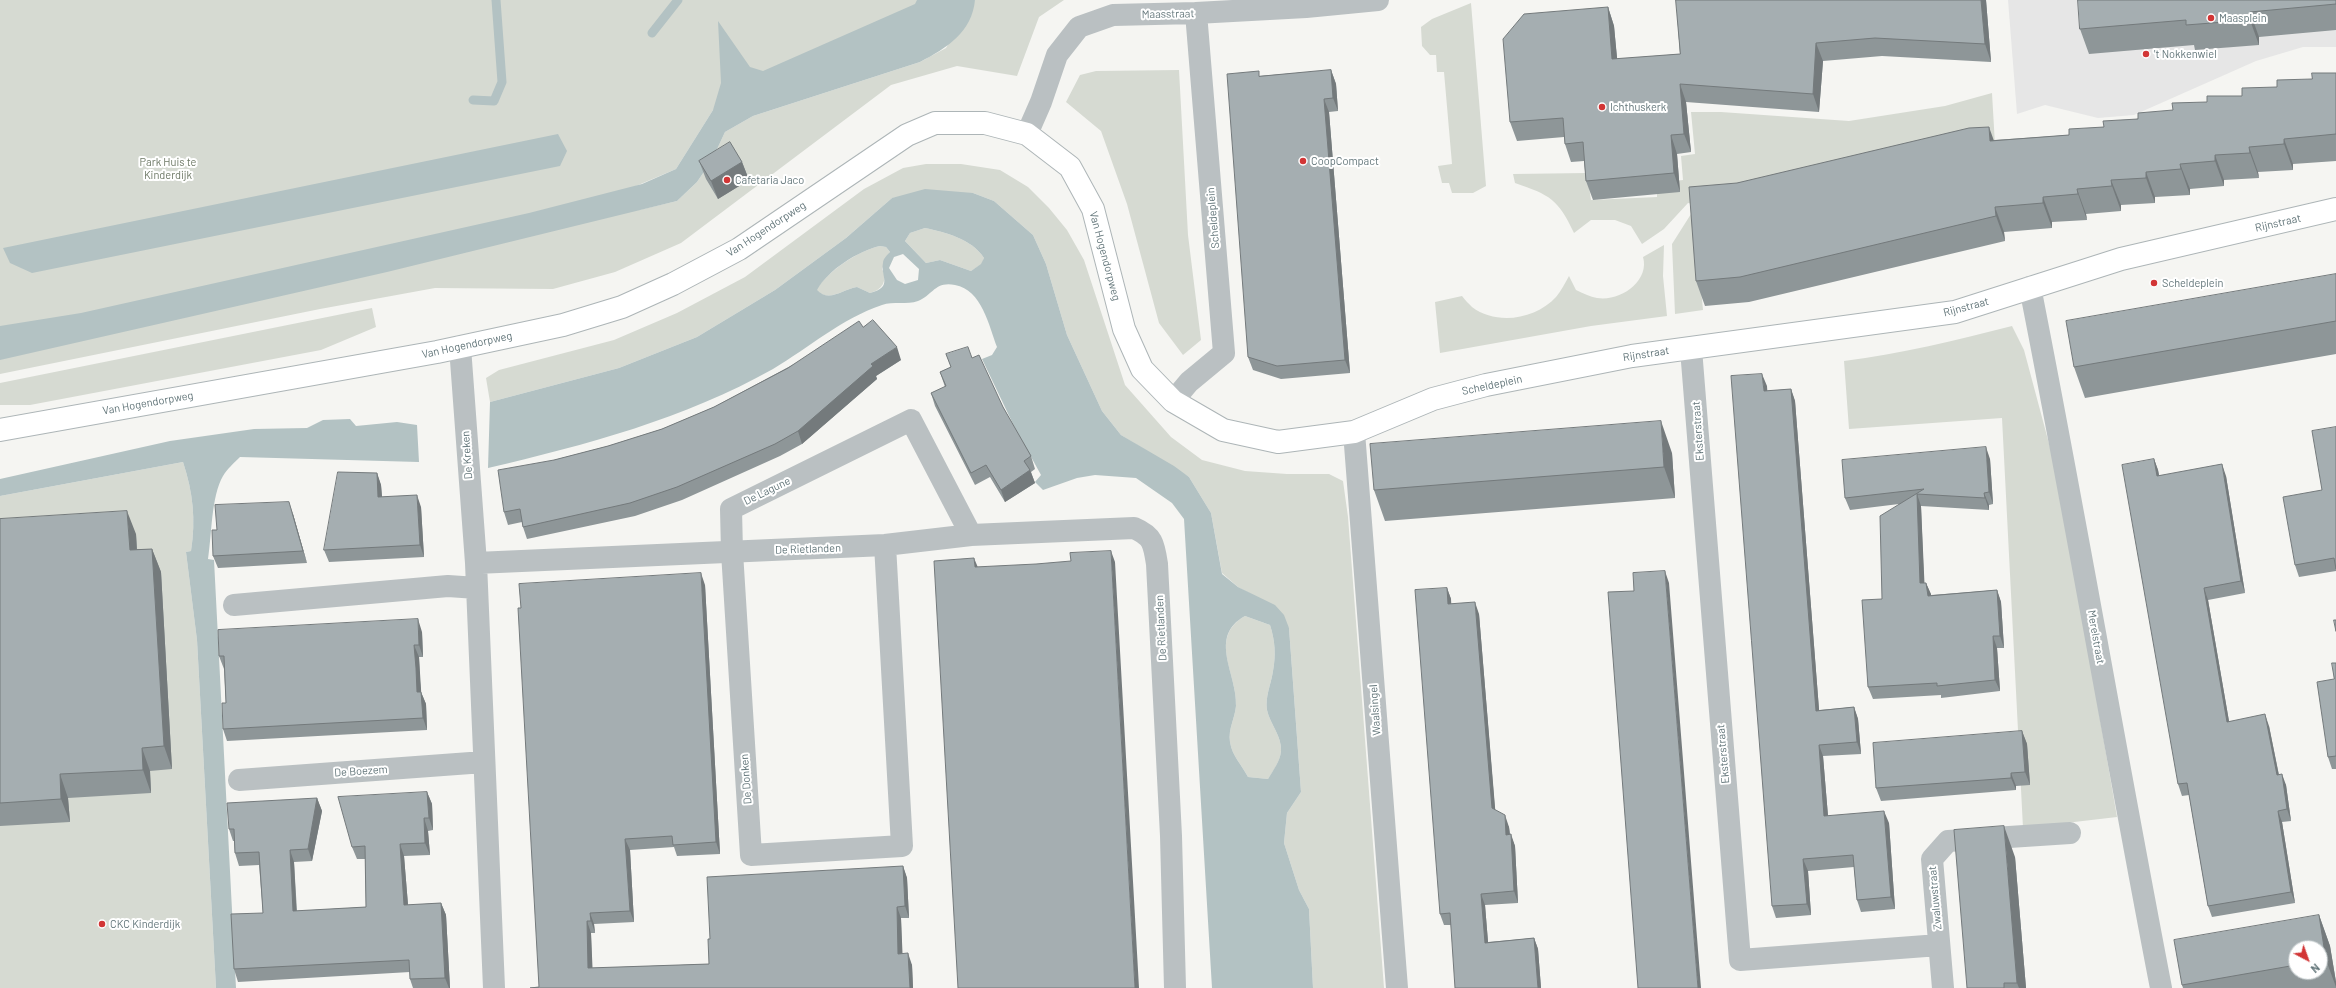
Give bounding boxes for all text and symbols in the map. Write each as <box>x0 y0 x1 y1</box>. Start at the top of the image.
street label: Maasstraat <box>1142 7 1194 21</box>
place label: Maasplein <box>2219 11 2267 25</box>
marker: Maasplein <box>2206 13 2216 23</box>
place label: 't Nokkenwiel <box>2154 47 2217 61</box>
marker: 't Nokkenwiel <box>2141 49 2151 59</box>
place label: Ichthuskerk <box>1610 100 1666 114</box>
marker: Ichthuskerk <box>1597 102 1607 112</box>
place label: CoopCompact <box>1311 154 1379 168</box>
park label: Park Huis te Kinderdijk <box>140 155 196 181</box>
marker: CoopCompact <box>1298 156 1308 166</box>
place label: Cafetaria Jaco <box>735 173 804 187</box>
marker: Cafetaria Jaco <box>722 175 732 185</box>
street label: Scheldeplein <box>1204 187 1222 249</box>
street label: Van Hogendorpweg <box>724 198 808 260</box>
street label: Van Hogendorpweg <box>1087 210 1123 302</box>
street label: Rijnstraat <box>2254 211 2302 235</box>
place label: Scheldeplein <box>2162 276 2223 290</box>
marker: Scheldeplein <box>2149 278 2159 288</box>
street label: Rijnstraat <box>1942 295 1990 319</box>
street label: Van Hogendorpweg <box>421 329 513 361</box>
street label: Rijnstraat <box>1622 344 1670 364</box>
street label: Scheldeplein <box>1461 372 1523 398</box>
street label: Van Hogendorpweg <box>102 389 194 417</box>
street label: Eksterstraat <box>1689 401 1707 461</box>
street label: De Kreken <box>459 430 475 480</box>
street label: De Lagune <box>742 474 792 508</box>
street label: De Rietlanden <box>775 541 841 557</box>
street label: De Rietlanden <box>1153 595 1169 661</box>
street label: Merelstraat <box>2085 609 2107 665</box>
street label: Waalsingel <box>1367 684 1383 736</box>
street label: Eksterstraat <box>1714 724 1732 784</box>
street label: De Donken <box>738 753 754 805</box>
street label: De Boezem <box>334 763 388 779</box>
street label: Zwaluwstraat <box>1926 866 1944 930</box>
place label: CKC Kinderdijk <box>110 917 180 931</box>
marker: CKC Kinderdijk <box>97 919 107 929</box>
north arrow <box>2288 940 2328 980</box>
text: N <box>2309 961 2323 976</box>

